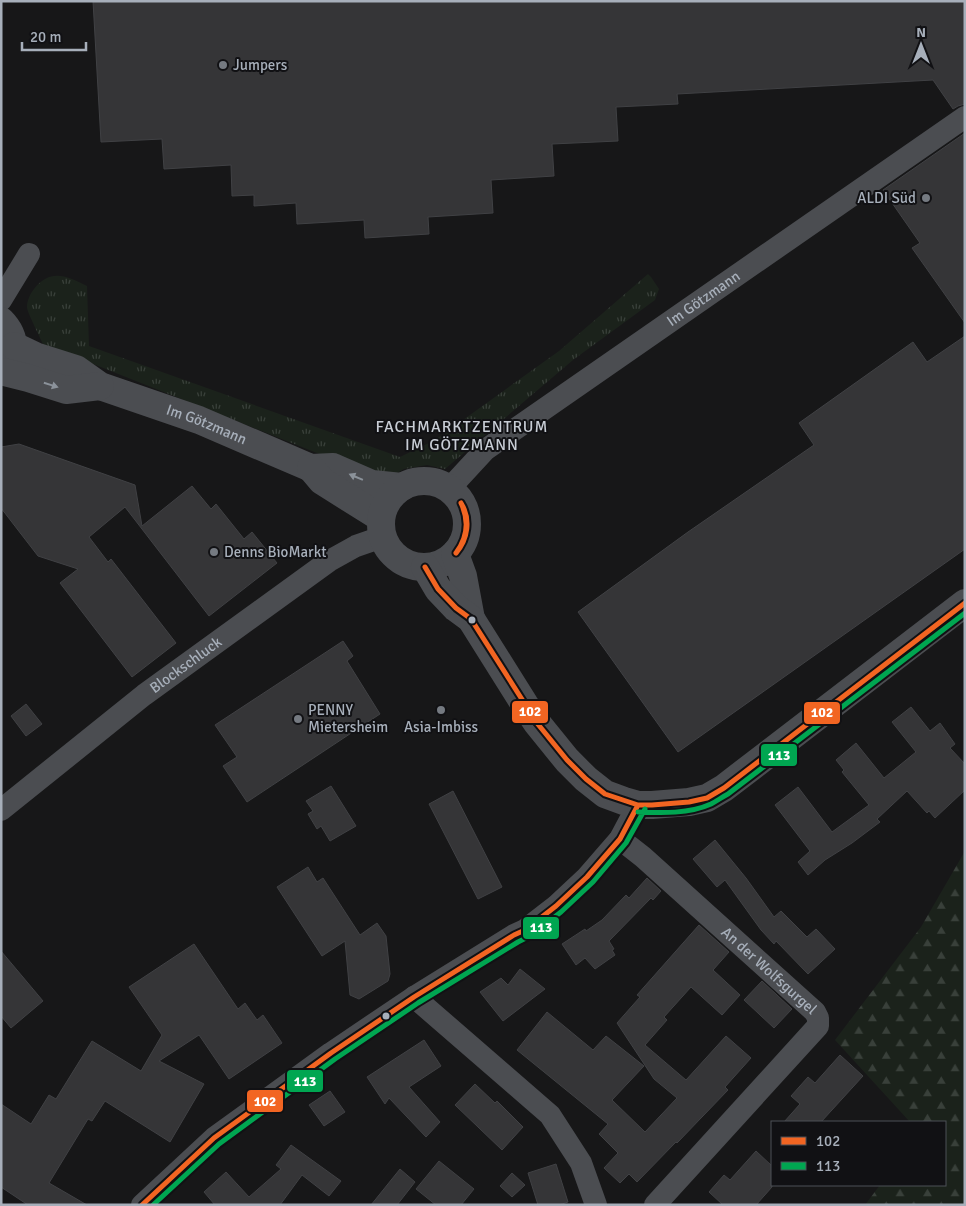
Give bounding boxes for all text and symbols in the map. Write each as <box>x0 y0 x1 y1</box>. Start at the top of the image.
scale bar <box>22 20 86 52</box>
north arrow <box>896 20 946 70</box>
text: N <box>916 24 926 41</box>
text: 20 m <box>30 28 61 46</box>
place label: Jumpers <box>233 56 288 74</box>
marker: Jumpers <box>217 59 229 71</box>
place label: ALDI Süd <box>857 189 916 207</box>
marker: ALDI Süd <box>920 192 932 204</box>
street label: Im Götzmann <box>663 267 744 330</box>
one-way arrow <box>44 382 59 390</box>
street label: Im Götzmann <box>164 400 250 448</box>
district label: FACHMARKTZENTRUM IM GÖTZMANN <box>376 417 548 455</box>
one-way arrow <box>349 472 364 480</box>
place label: Denns BioMarkt <box>224 543 326 561</box>
marker: Denns BioMarkt <box>208 546 220 558</box>
unlabelled marker <box>467 615 477 625</box>
street label: Blockschluck <box>146 632 226 697</box>
line badge: 102 <box>511 700 549 724</box>
place label: PENNY Mietersheim <box>308 701 388 736</box>
line badge: 102 <box>803 701 841 725</box>
text: 102 <box>519 703 541 720</box>
marker: Asia-Imbiss <box>435 704 447 716</box>
text: 102 <box>811 704 833 721</box>
marker: PENNY Mietersheim <box>292 713 304 725</box>
place label: Asia-Imbiss <box>404 718 479 736</box>
line badge: 113 <box>760 743 798 767</box>
text: 113 <box>768 747 790 764</box>
line badge: 113 <box>522 916 560 940</box>
text: 113 <box>530 919 552 936</box>
street label: An der Wolfsgurgel <box>718 923 821 1018</box>
unlabelled marker <box>381 1011 391 1021</box>
line badge: 113 <box>286 1069 324 1093</box>
text: 113 <box>294 1073 316 1090</box>
line badge: 102 <box>246 1089 284 1113</box>
text: 102 <box>254 1093 276 1110</box>
legend <box>771 1121 946 1186</box>
text: 102 <box>816 1132 840 1150</box>
text: 113 <box>816 1157 840 1175</box>

